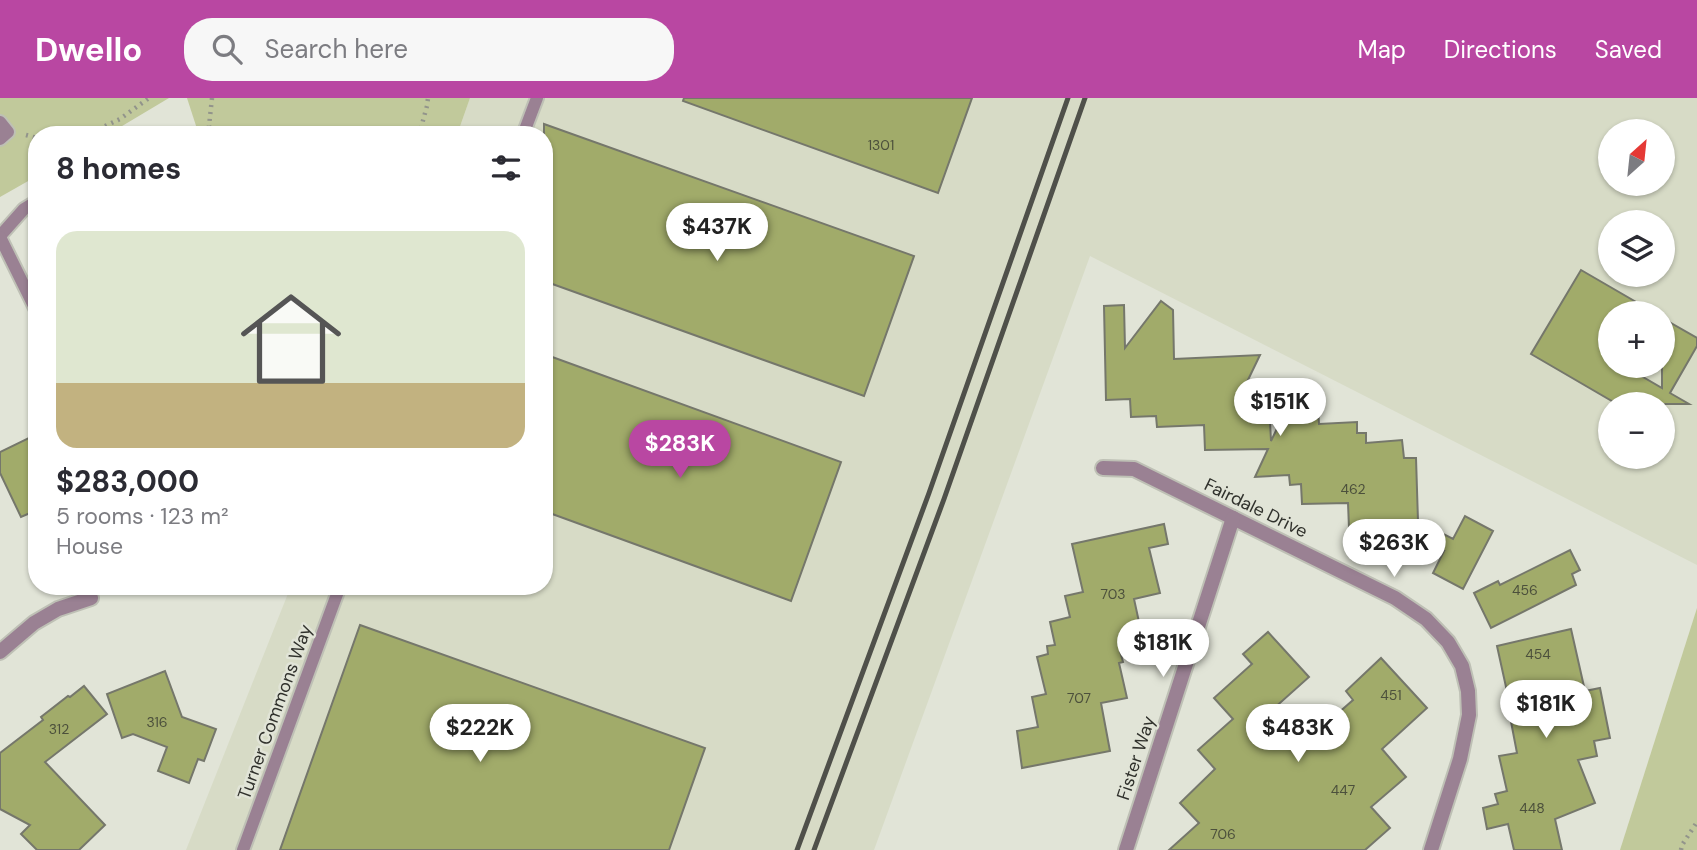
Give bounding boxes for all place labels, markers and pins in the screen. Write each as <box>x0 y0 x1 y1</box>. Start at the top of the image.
pin: $437K <box>668 204 766 263</box>
pin: $151K <box>1231 378 1329 438</box>
pin: $283K <box>631 420 729 480</box>
pin: $263K <box>1345 519 1443 579</box>
pin: $181K <box>1114 620 1212 679</box>
pin: $181K <box>1497 680 1595 740</box>
pin: $222K <box>431 704 529 764</box>
pin: $483K <box>1249 704 1347 764</box>

